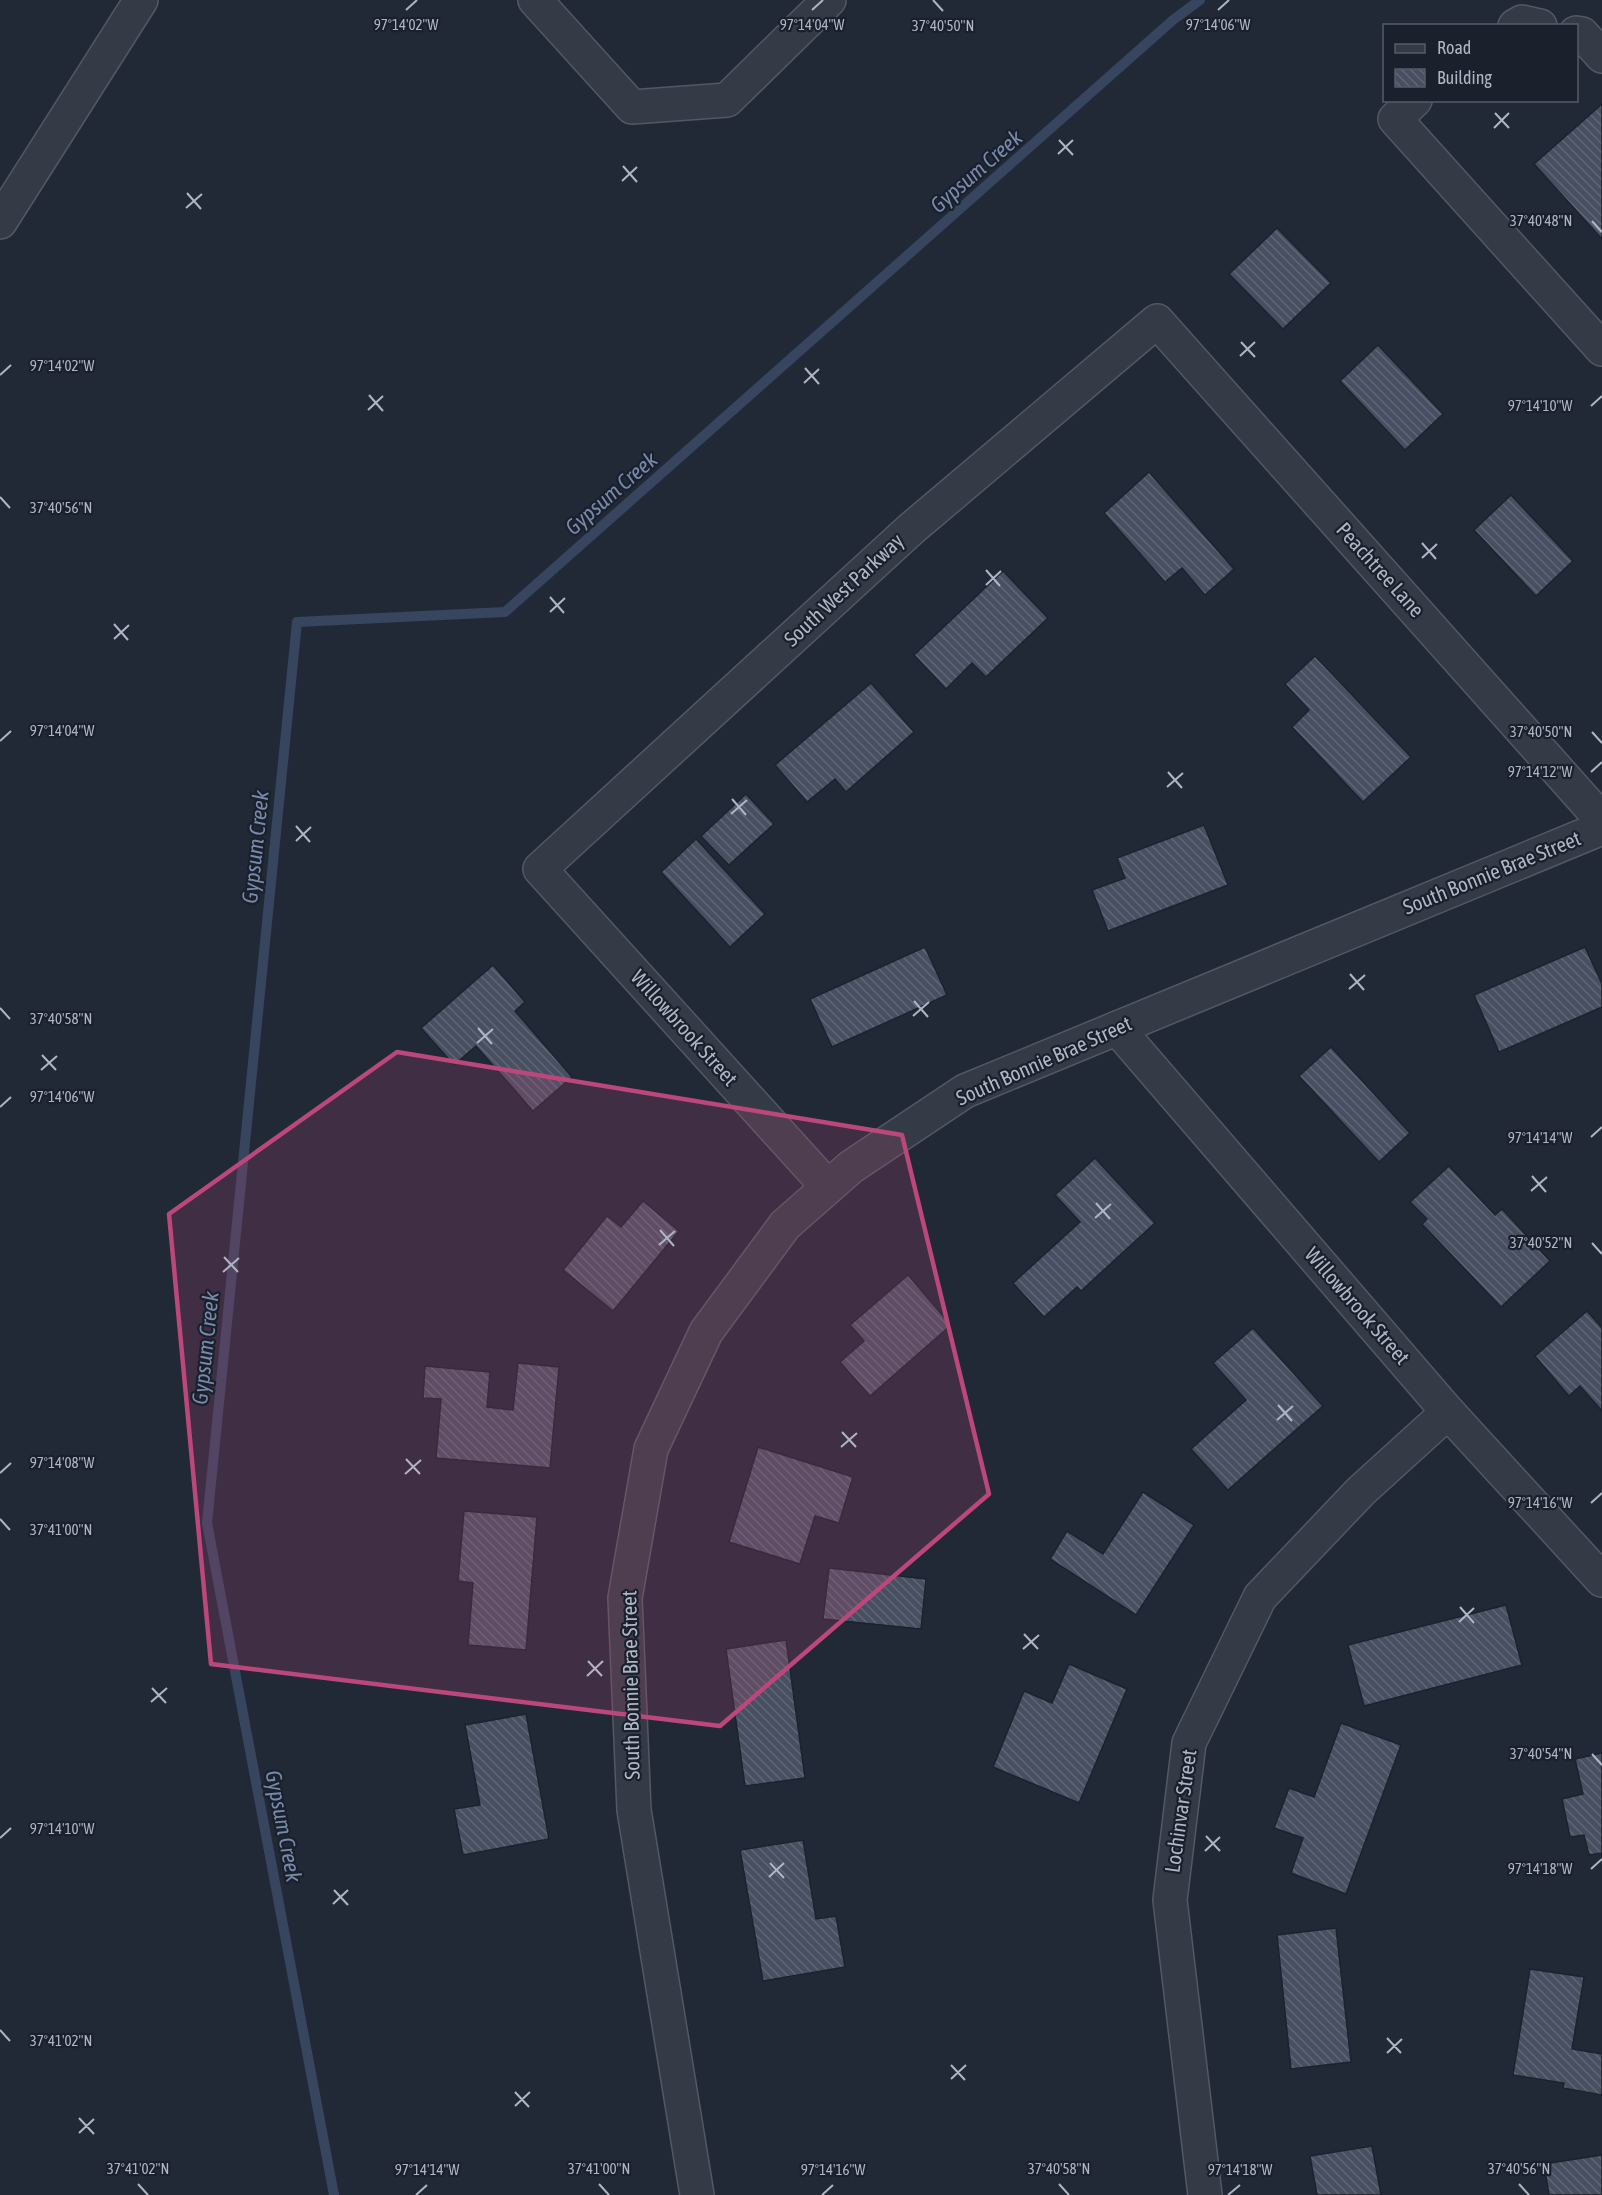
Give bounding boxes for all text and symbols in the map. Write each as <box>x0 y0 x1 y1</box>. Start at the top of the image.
text: 97°14'02"W <box>374 16 438 33</box>
text: 97°14'04"W <box>780 16 844 33</box>
text: 97°14'06"W <box>1186 16 1250 33</box>
text: 37°40'50"N <box>912 17 974 34</box>
legend <box>1383 24 1578 102</box>
text: Road <box>1437 37 1471 58</box>
text: Building <box>1437 67 1492 88</box>
water label: Gypsum Creek <box>925 124 1028 218</box>
text: 37°40'48"N <box>1510 212 1572 229</box>
text: 97°14'02"W <box>30 357 94 374</box>
text: 97°14'10"W <box>1508 397 1572 414</box>
water label: Gypsum Creek <box>560 446 663 540</box>
text: 37°40'56"N <box>30 499 92 516</box>
street label: Peachtree Lane <box>1332 517 1429 622</box>
street label: South West Parkway <box>779 528 908 651</box>
text: 97°14'04"W <box>30 722 94 739</box>
text: 37°40'50"N <box>1510 723 1572 740</box>
text: 97°14'12"W <box>1508 763 1572 780</box>
water label: Gypsum Creek <box>236 789 274 905</box>
street label: South Bonnie Brae Street <box>1399 825 1584 919</box>
street label: Willowbrook Street <box>627 965 743 1090</box>
text: 37°40'58"N <box>30 1010 92 1027</box>
street label: South Bonnie Brae Street <box>952 1011 1135 1110</box>
text: 97°14'06"W <box>30 1088 94 1105</box>
text: 97°14'14"W <box>1508 1129 1572 1146</box>
text: 37°40'52"N <box>1510 1234 1572 1251</box>
street label: Willowbrook Street <box>1300 1242 1415 1369</box>
water label: Gypsum Creek <box>186 1290 224 1406</box>
text: 97°14'08"W <box>30 1454 94 1471</box>
text: 97°14'16"W <box>1508 1494 1572 1511</box>
text: 37°41'00"N <box>30 1521 92 1538</box>
street label: South Bonnie Brae Street <box>616 1590 644 1780</box>
text: 37°40'54"N <box>1510 1745 1572 1762</box>
street label: Lochinvar Street <box>1159 1748 1201 1874</box>
water label: Gypsum Creek <box>260 1768 308 1884</box>
text: 97°14'10"W <box>30 1820 94 1837</box>
text: 97°14'18"W <box>1508 1860 1572 1877</box>
text: 37°41'02"N <box>30 2032 92 2049</box>
text: 37°41'02"N <box>107 2160 169 2177</box>
text: 37°41'00"N <box>568 2160 630 2177</box>
text: 37°40'58"N <box>1028 2160 1090 2177</box>
text: 37°40'56"N <box>1488 2160 1550 2177</box>
text: 97°14'14"W <box>395 2161 459 2178</box>
text: 97°14'16"W <box>801 2161 865 2178</box>
text: 97°14'18"W <box>1208 2161 1272 2178</box>

